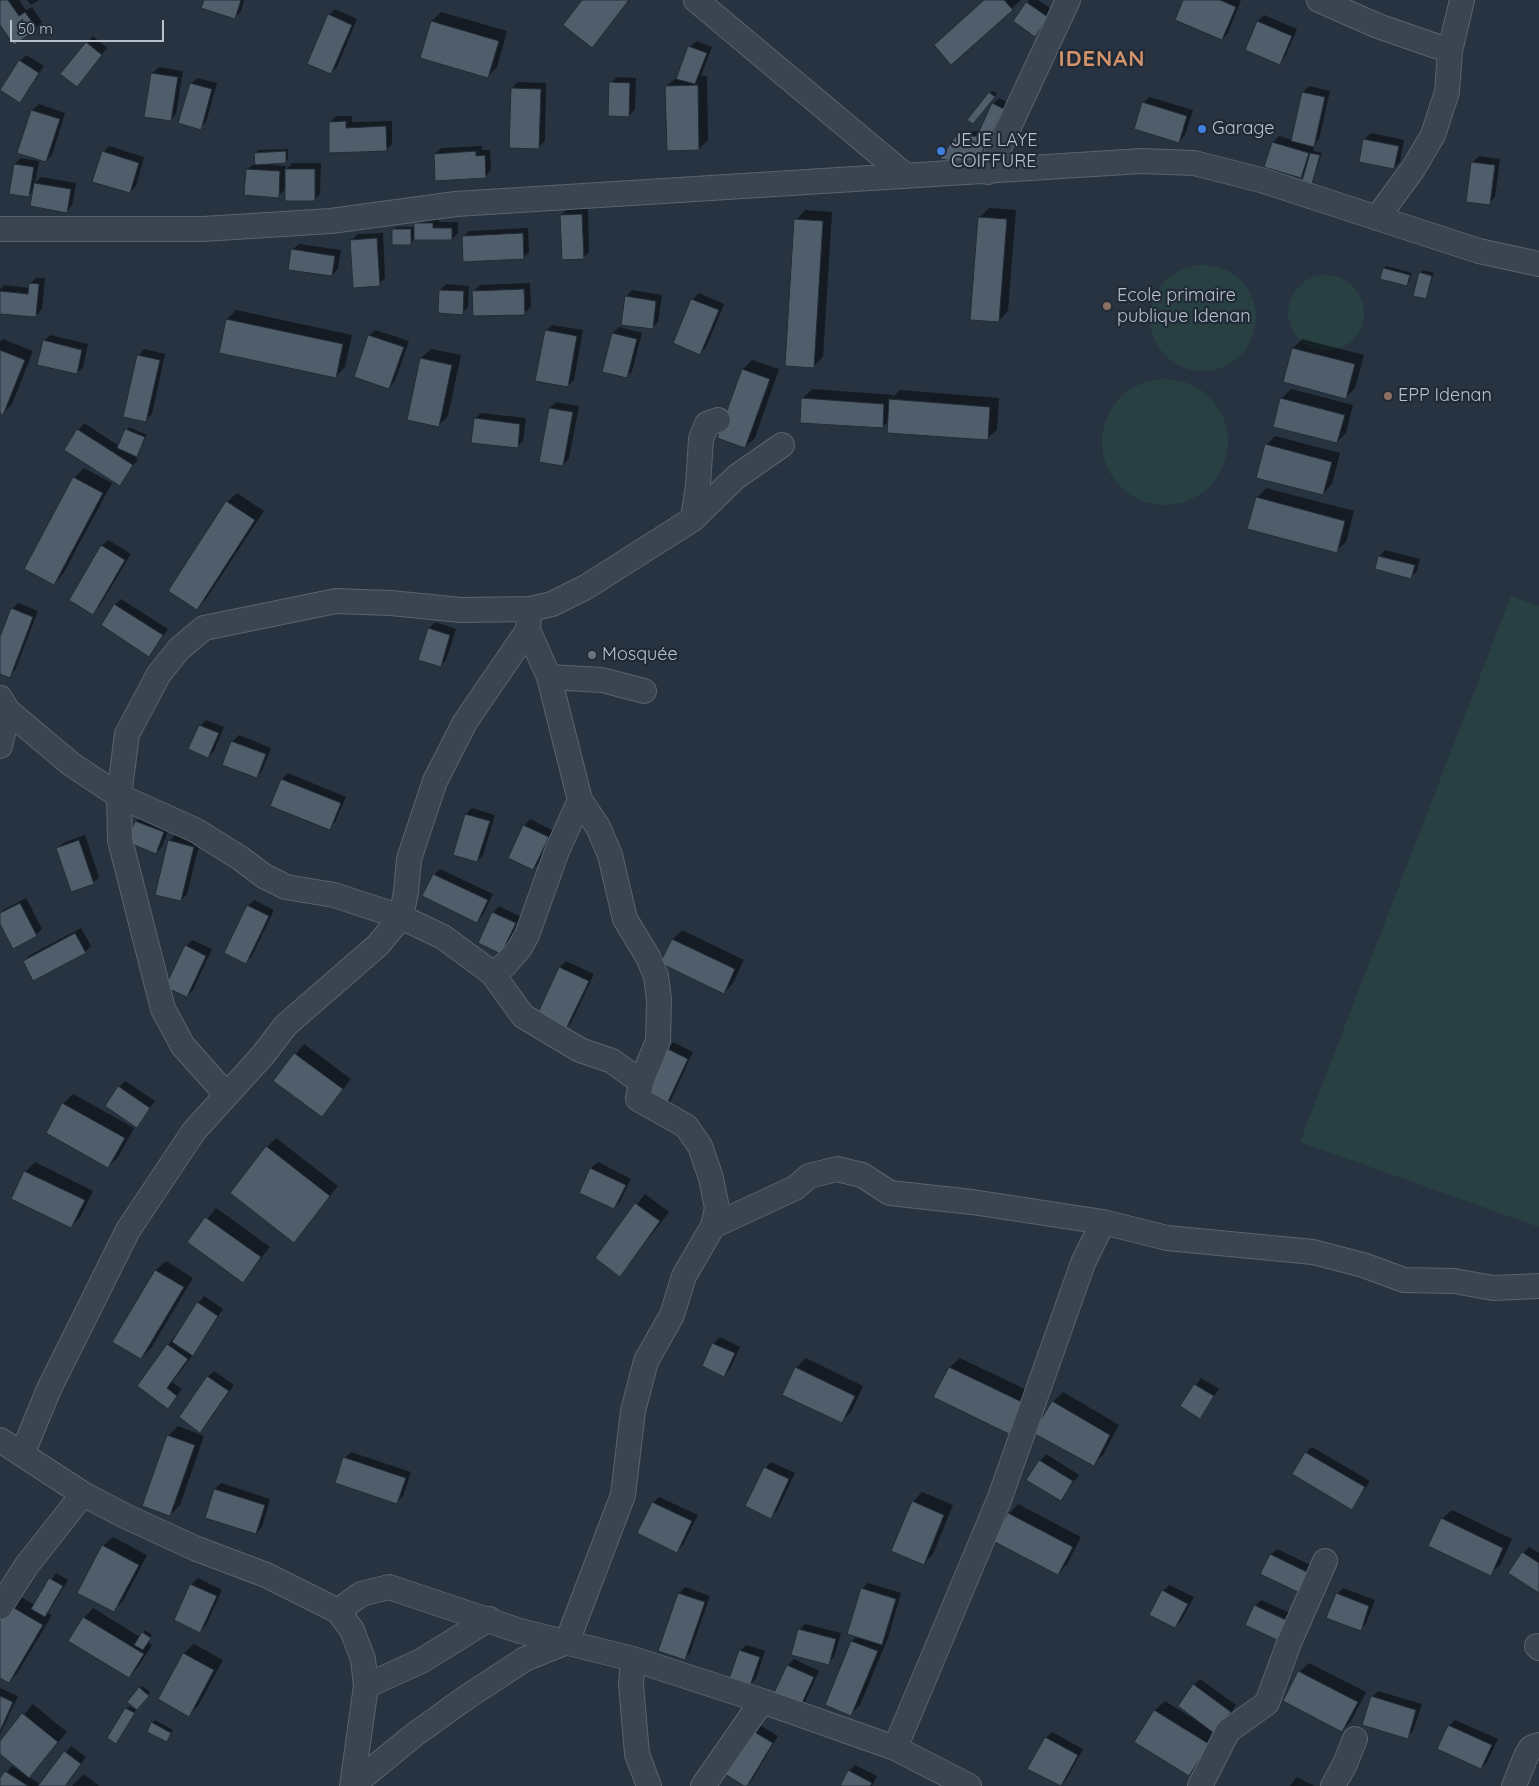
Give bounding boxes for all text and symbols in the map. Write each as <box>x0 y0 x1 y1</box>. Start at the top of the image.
scale bar <box>12 10 166 42</box>
text: 50 m <box>18 19 53 38</box>
district label: IDENAN <box>1058 46 1146 72</box>
place label: Garage <box>1212 118 1274 140</box>
marker: Garage <box>1196 123 1208 135</box>
place label: JEJE LAYE COIFFURE <box>951 130 1038 172</box>
marker: JEJE LAYE COIFFURE <box>935 145 947 157</box>
place label: Ecole primaire publique Idenan <box>1117 285 1251 328</box>
marker: Ecole primaire publique Idenan <box>1101 300 1113 312</box>
place label: EPP Idenan <box>1398 385 1492 407</box>
marker: EPP Idenan <box>1382 390 1394 402</box>
place label: Mosquée <box>602 644 678 666</box>
marker: Mosquée <box>586 649 598 661</box>

